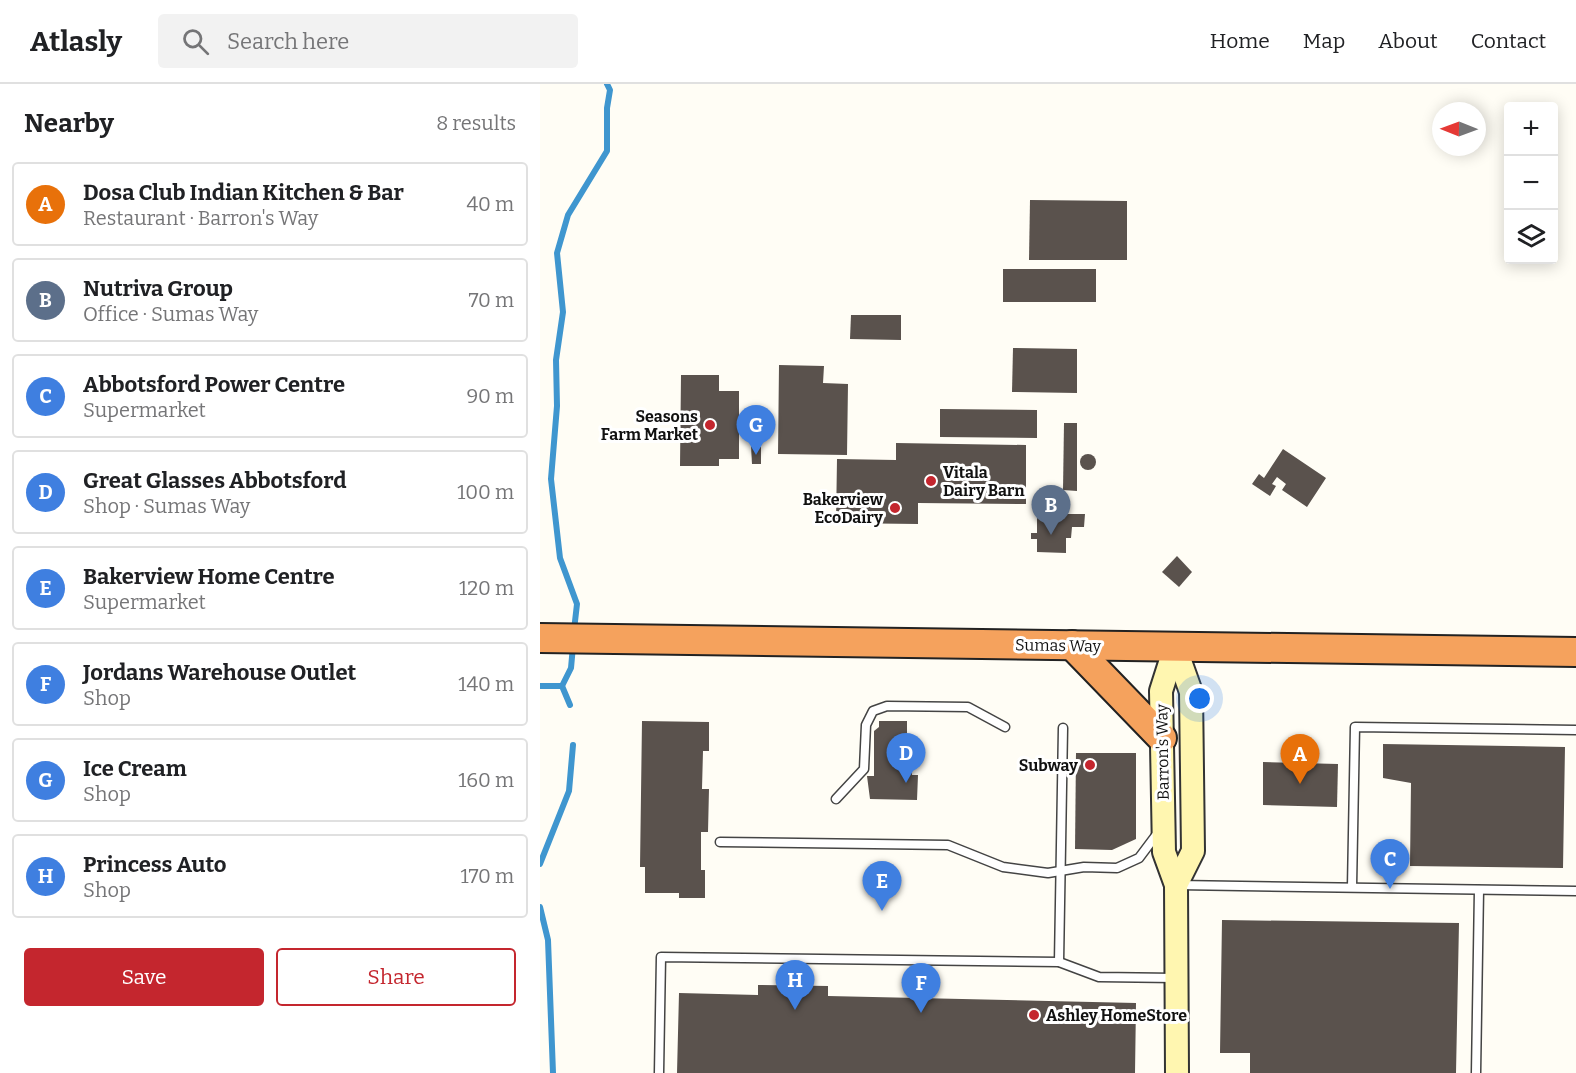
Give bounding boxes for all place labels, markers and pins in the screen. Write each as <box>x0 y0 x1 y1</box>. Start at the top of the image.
pin: G <box>736 406 776 455</box>
place label: Seasons Farm Market <box>601 407 699 444</box>
marker: Seasons Farm Market <box>703 418 717 432</box>
place label: Vitala Dairy Barn <box>943 463 1025 500</box>
marker: Vitala Dairy Barn <box>924 474 938 488</box>
pin: B <box>1032 486 1070 535</box>
place label: Bakerview EcoDairy <box>803 490 884 527</box>
marker: Bakerview EcoDairy <box>888 501 902 515</box>
pin: D <box>886 734 926 783</box>
pin: A <box>1280 734 1320 784</box>
place label: Subway <box>1019 756 1078 775</box>
marker: Subway <box>1083 758 1097 772</box>
pin: C <box>1370 840 1410 889</box>
pin: E <box>862 862 902 911</box>
pin: H <box>776 960 814 1010</box>
pin: F <box>902 964 940 1013</box>
place label: Ashley HomeStore <box>1046 1006 1187 1025</box>
marker: Ashley HomeStore <box>1027 1008 1041 1022</box>

